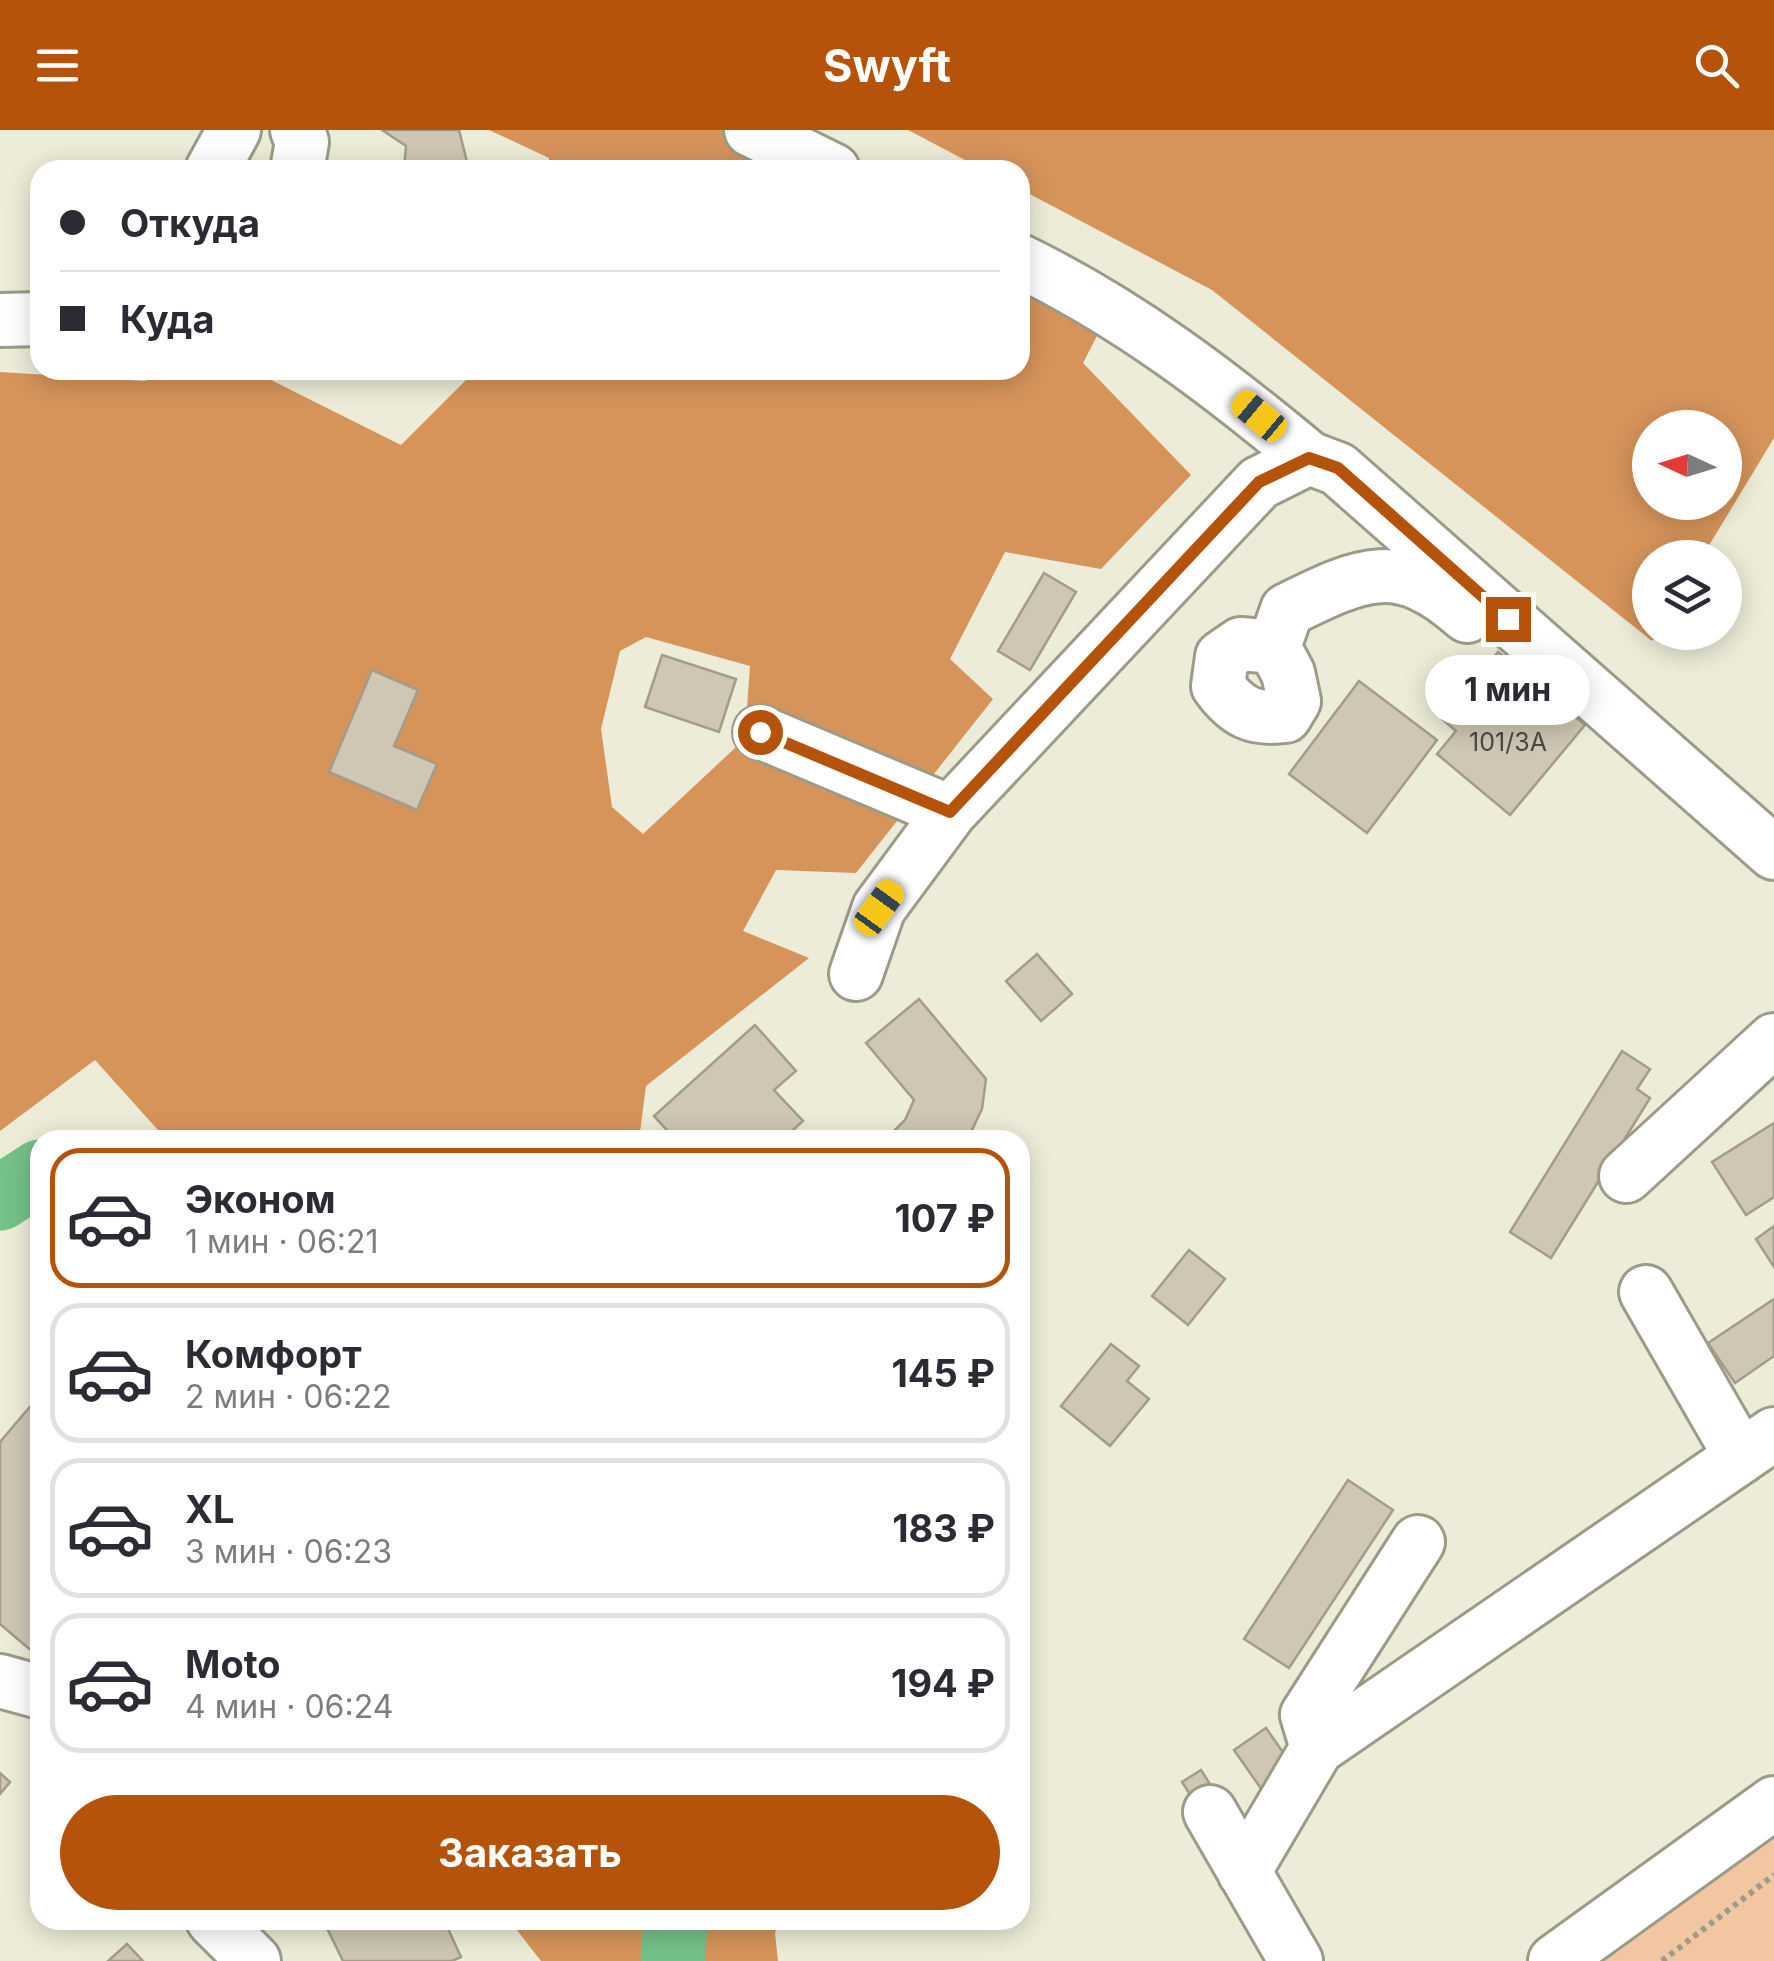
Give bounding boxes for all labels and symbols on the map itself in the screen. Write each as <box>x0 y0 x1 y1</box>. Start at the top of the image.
car <box>1226 385 1292 447</box>
north arrow <box>1632 410 1742 520</box>
route end <box>1486 597 1531 642</box>
callout: 1 мин <box>1426 654 1590 724</box>
route start <box>738 710 783 755</box>
house number: 101/3А <box>1469 727 1547 757</box>
car <box>849 875 909 941</box>

